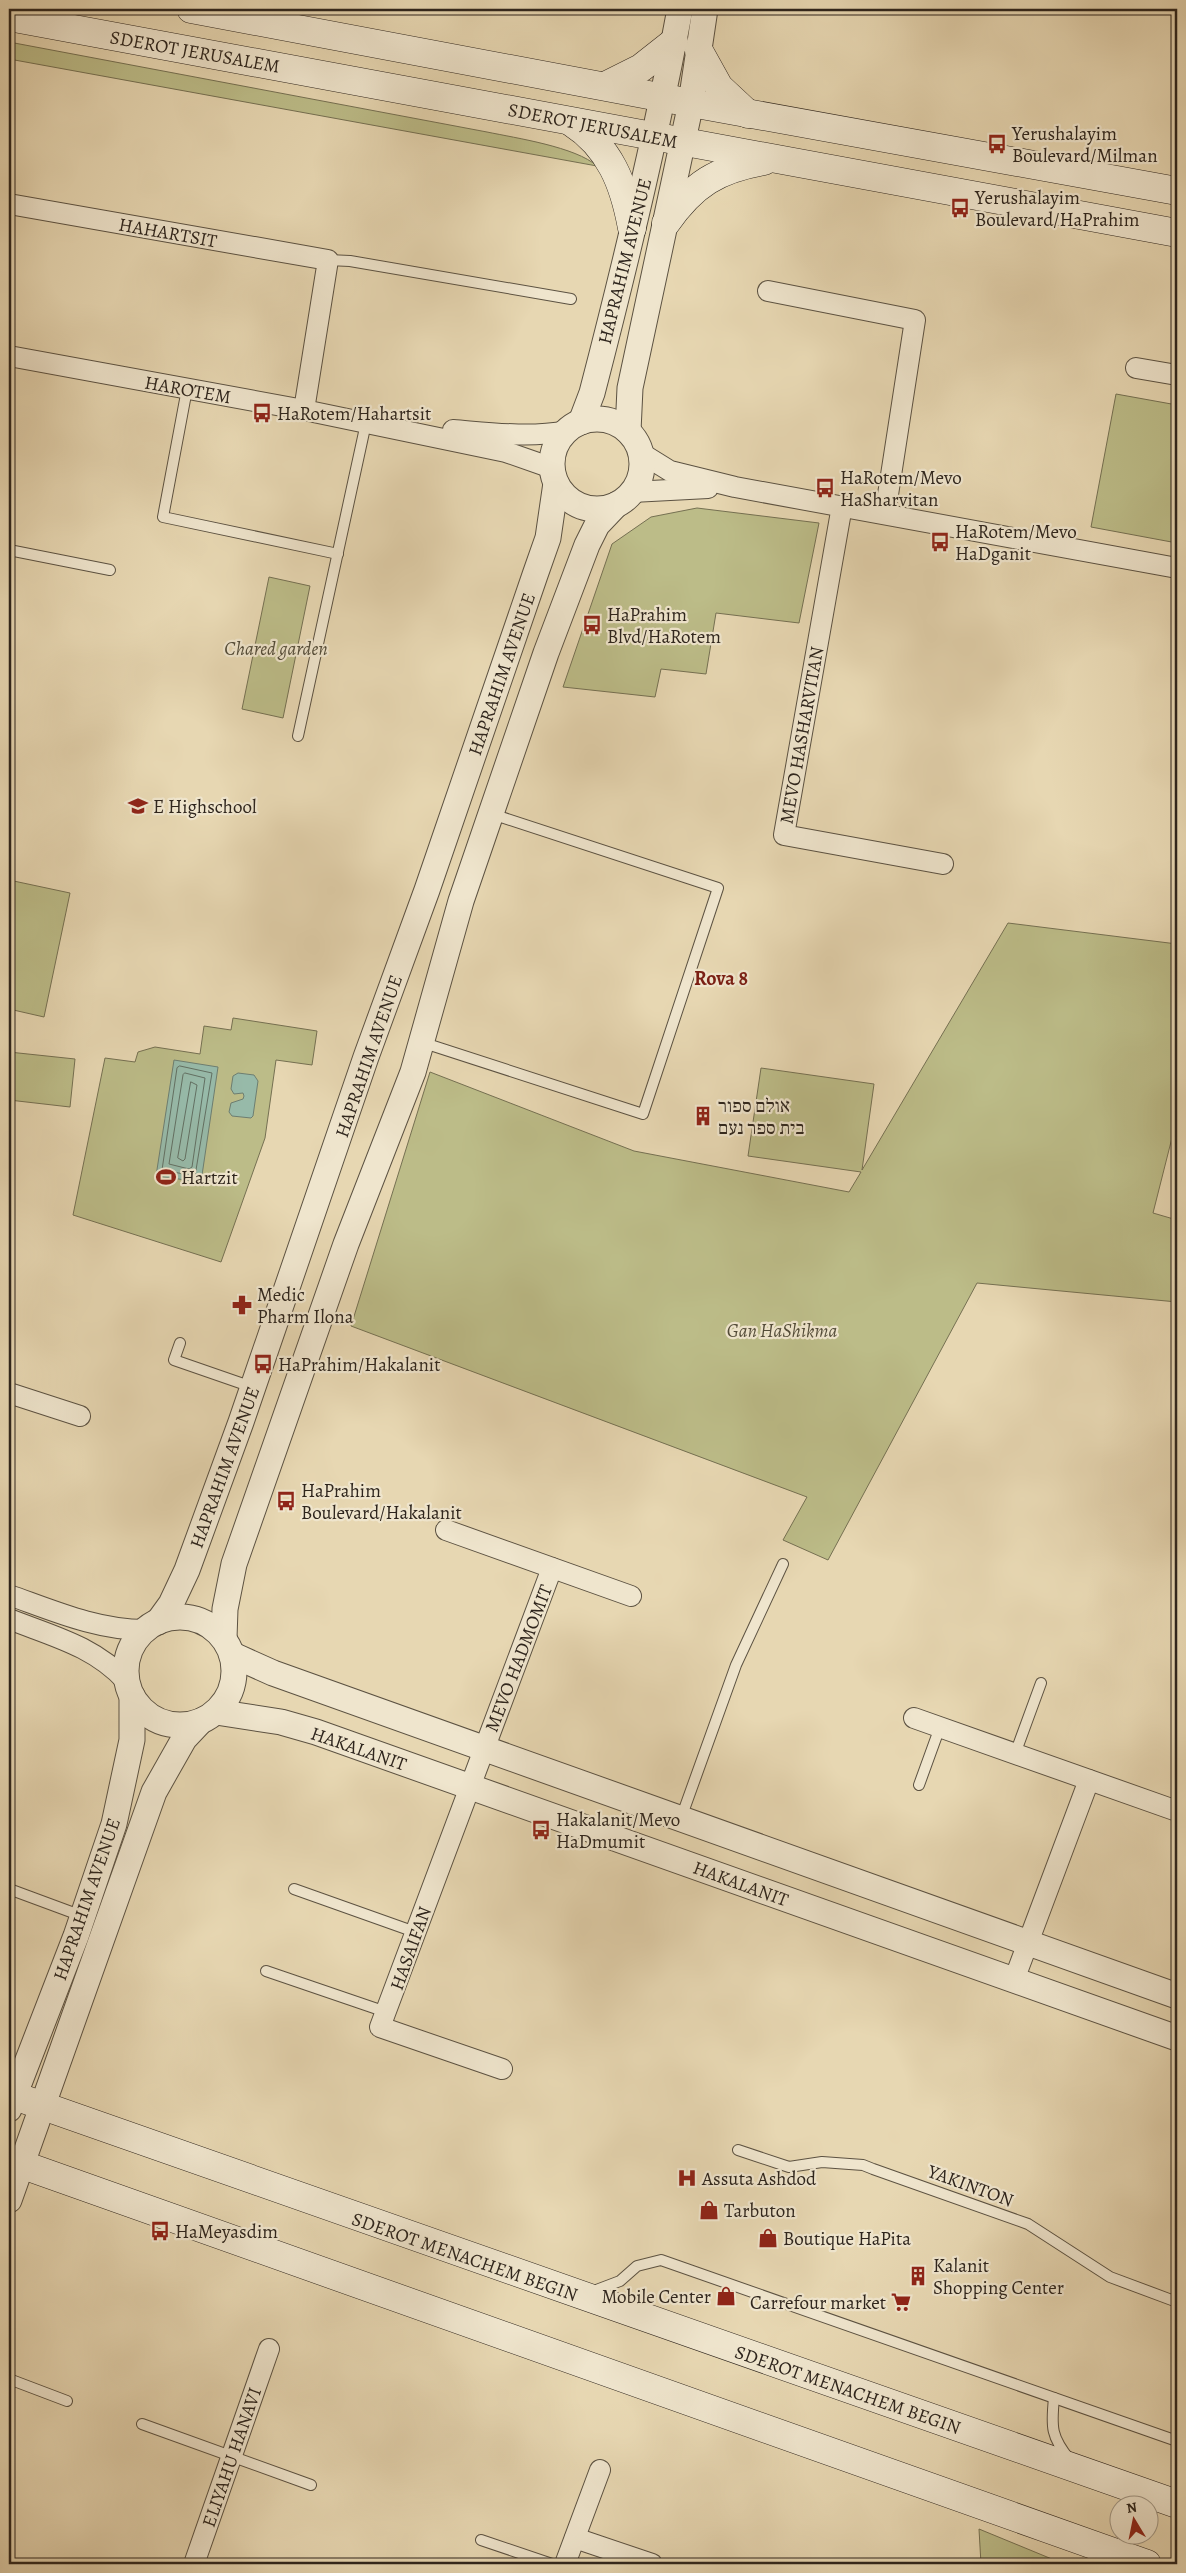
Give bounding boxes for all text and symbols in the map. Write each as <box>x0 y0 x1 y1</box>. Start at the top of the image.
street label: SDEROT JERUSALEM <box>108 24 282 80</box>
street label: SDEROT JERUSALEM <box>506 97 680 155</box>
place label: Yerushalayim Boulevard/Milman <box>1011 121 1158 169</box>
bus stop icon: Yerushalayim Boulevard/Milman <box>986 133 1008 155</box>
street label: HAPRAHIM AVENUE <box>592 175 658 347</box>
place label: Yerushalayim Boulevard/HaPrahim <box>974 185 1140 233</box>
bus stop icon: Yerushalayim Boulevard/HaPrahim <box>949 197 971 219</box>
street label: HAHARTSIT <box>117 212 220 255</box>
street label: HAROTEM <box>143 370 233 410</box>
place label: HaRotem/Hahartsit <box>277 401 431 427</box>
bus stop icon: HaRotem/Hahartsit <box>251 402 273 424</box>
place label: HaRotem/Mevo HaSharvitan <box>840 465 962 513</box>
bus stop icon: HaRotem/Mevo HaSharvitan <box>814 477 836 499</box>
place label: HaRotem/Mevo HaDganit <box>955 519 1077 567</box>
bus stop icon: HaRotem/Mevo HaDganit <box>929 531 951 553</box>
street label: HAPRAHIM AVENUE <box>462 590 542 759</box>
place label: HaPrahim Blvd/HaRotem <box>607 602 721 650</box>
bus stop icon: HaPrahim Blvd/HaRotem <box>581 614 603 636</box>
park label: Chared garden <box>224 636 328 662</box>
street label: MEVO HASHARVITAN <box>774 644 830 826</box>
place label: E Highschool <box>153 794 257 820</box>
school or university icon: E Highschool <box>127 795 149 817</box>
district label: Rova 8 <box>694 965 748 992</box>
street label: HAPRAHIM AVENUE <box>329 972 409 1141</box>
place label: אולם ספור בית ספר נעם <box>718 1093 804 1141</box>
building icon: אולם ספור בית ספר נעם <box>692 1105 714 1127</box>
place label: Hartzit <box>181 1165 238 1191</box>
sports icon: Hartzit <box>155 1166 177 1188</box>
place label: Medic Pharm Ilona <box>257 1282 354 1330</box>
pharmacy icon: Medic Pharm Ilona <box>231 1294 253 1316</box>
park label: Gan HaShikma <box>727 1318 837 1344</box>
place label: HaPrahim/Hakalanit <box>278 1352 440 1378</box>
bus stop icon: HaPrahim/Hakalanit <box>252 1353 274 1375</box>
street label: HAPRAHIM AVENUE <box>184 1383 266 1552</box>
place label: HaPrahim Boulevard/Hakalanit <box>301 1478 462 1526</box>
bus stop icon: HaPrahim Boulevard/Hakalanit <box>275 1490 297 1512</box>
street label: MEVO HADMOMIT <box>479 1580 559 1736</box>
street label: HAKALANIT <box>307 1720 411 1778</box>
place label: Hakalanit/Mevo HaDmumit <box>556 1807 680 1855</box>
street label: HAPRAHIM AVENUE <box>47 1815 127 1984</box>
bus stop icon: Hakalanit/Mevo HaDmumit <box>530 1819 552 1841</box>
street label: HAKALANIT <box>689 1855 793 1913</box>
street label: HASAIFAN <box>384 1903 438 1994</box>
street label: YAKINTON <box>923 2158 1018 2214</box>
place label: Assuta Ashdod <box>701 2166 817 2192</box>
hospital icon: Assuta Ashdod <box>676 2167 698 2189</box>
place label: Tarbuton <box>724 2198 796 2224</box>
shop icon: Tarbuton <box>698 2199 720 2221</box>
street label: SDEROT MENACHEM BEGIN <box>348 2206 582 2308</box>
place label: HaMeyasdim <box>175 2219 278 2245</box>
bus stop icon: HaMeyasdim <box>149 2220 171 2242</box>
place label: Boutique HaPita <box>783 2226 911 2252</box>
shop icon: Boutique HaPita <box>757 2227 779 2249</box>
place label: Kalanit Shopping Center <box>933 2253 1064 2301</box>
building icon: Kalanit Shopping Center <box>907 2265 929 2287</box>
place label: Mobile Center <box>601 2284 711 2310</box>
shop icon: Mobile Center <box>715 2285 737 2307</box>
place label: Carrefour market <box>750 2290 886 2316</box>
supermarket icon: Carrefour market <box>890 2291 912 2313</box>
street label: SDEROT MENACHEM BEGIN <box>731 2339 965 2441</box>
street label: ELIYAHU HANAVI <box>196 2384 268 2531</box>
north arrow <box>1108 2496 1158 2546</box>
text: N <box>1125 2497 1139 2518</box>

